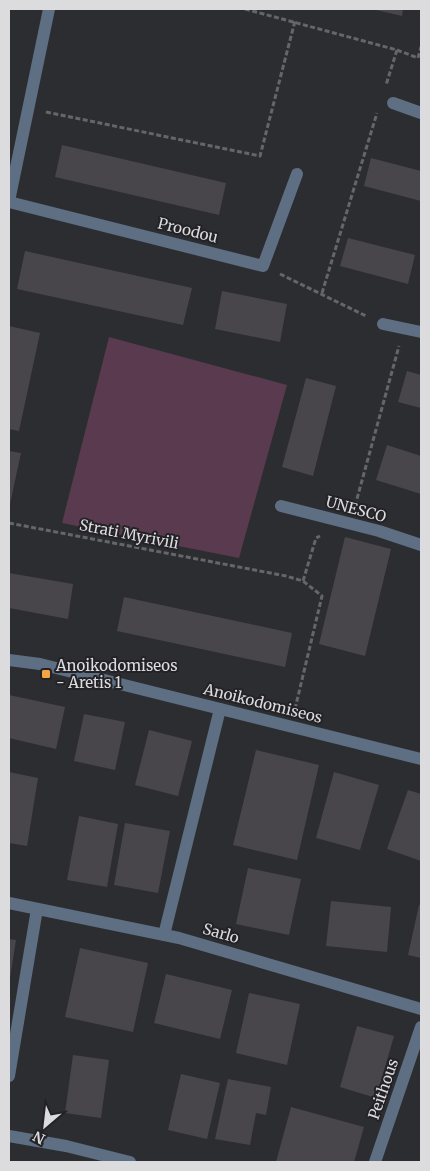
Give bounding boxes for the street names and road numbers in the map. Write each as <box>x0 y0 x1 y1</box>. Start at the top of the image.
street label: Proodou <box>156 213 220 247</box>
street label: UNESCO <box>324 492 389 526</box>
street label: Strati Myrivili <box>78 515 180 553</box>
street label: Anoikodomiseos <box>201 679 324 727</box>
street label: Sarlo <box>201 919 242 947</box>
street label: Peithous <box>364 1056 402 1122</box>

